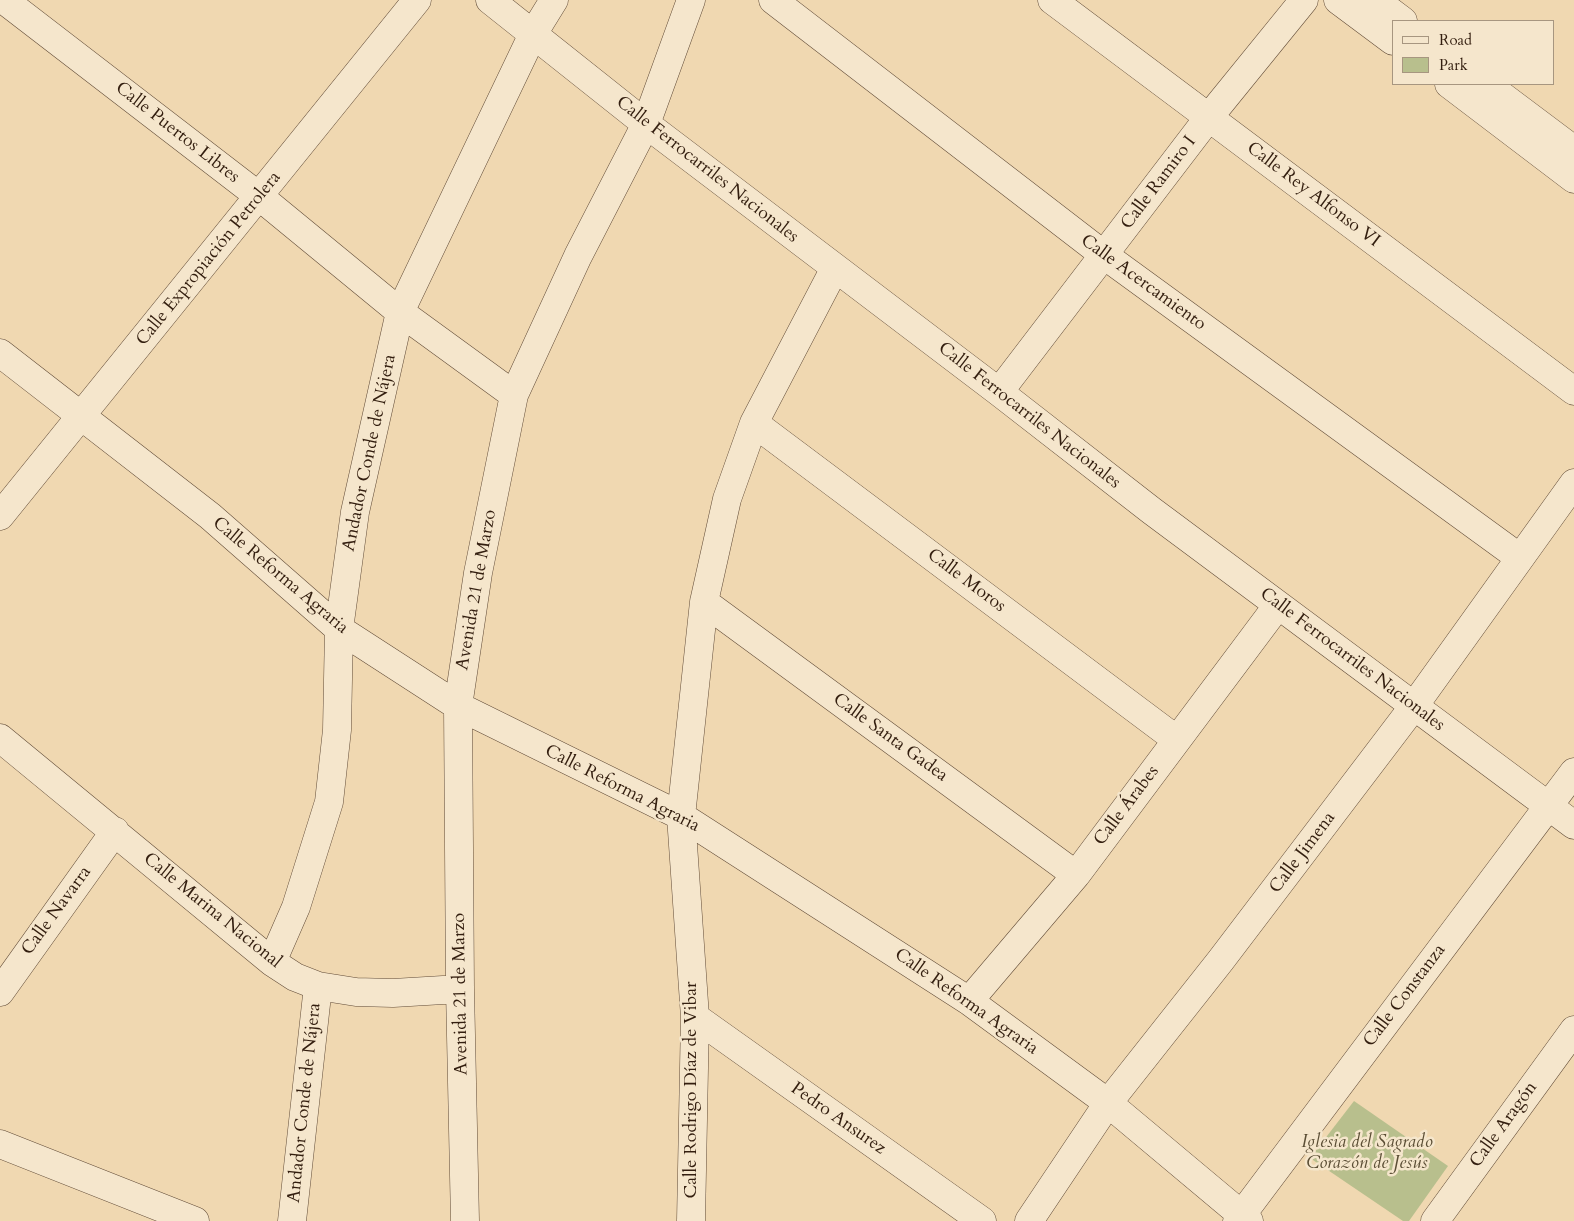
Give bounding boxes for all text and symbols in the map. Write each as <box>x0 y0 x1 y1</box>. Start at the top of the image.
legend <box>1392 20 1554 85</box>
text: Road <box>1439 30 1472 50</box>
text: Park <box>1439 55 1468 75</box>
street label: Calle Puertos Libres <box>111 78 243 188</box>
street label: Calle Ferrocarriles Nacionales <box>611 92 803 248</box>
street label: Calle Ramiro I <box>1117 132 1201 234</box>
street label: Calle Rey Alfonso VI <box>1242 138 1384 252</box>
street label: Calle Expropiación Petrolera <box>132 167 286 351</box>
street label: Calle Acercamiento <box>1076 230 1210 336</box>
street label: Calle Ferrocarriles Nacionales <box>933 338 1125 494</box>
street label: Andador Conde de Nájera <box>339 353 401 553</box>
street label: Avenida 21 de Marzo <box>452 508 502 672</box>
street label: Calle Reforma Agraria <box>208 513 352 639</box>
street label: Calle Moros <box>922 544 1010 618</box>
street label: Calle Ferrocarriles Nacionales <box>1255 583 1449 737</box>
street label: Calle Santa Gadea <box>828 689 952 787</box>
street label: Calle Reforma Agraria <box>541 741 703 837</box>
street label: Calle Árabes <box>1090 762 1164 850</box>
street label: Calle Jimena <box>1265 808 1341 898</box>
street label: Calle Marina Nacional <box>139 849 285 973</box>
street label: Calle Navarra <box>18 862 96 960</box>
street label: Avenida 21 de Marzo <box>449 913 473 1075</box>
street label: Calle Constanza <box>1359 940 1451 1052</box>
street label: Calle Reforma Agraria <box>890 944 1042 1060</box>
street label: Calle Rodrigo Díaz de Vibar <box>681 982 703 1198</box>
street label: Andador Conde de Nájera <box>284 1002 326 1204</box>
street label: Pedro Ansurez <box>786 1078 890 1160</box>
street label: Calle Aragón <box>1466 1078 1542 1172</box>
park label: Iglesia del Sagrado Corazón de Jesús <box>1301 1132 1433 1174</box>

